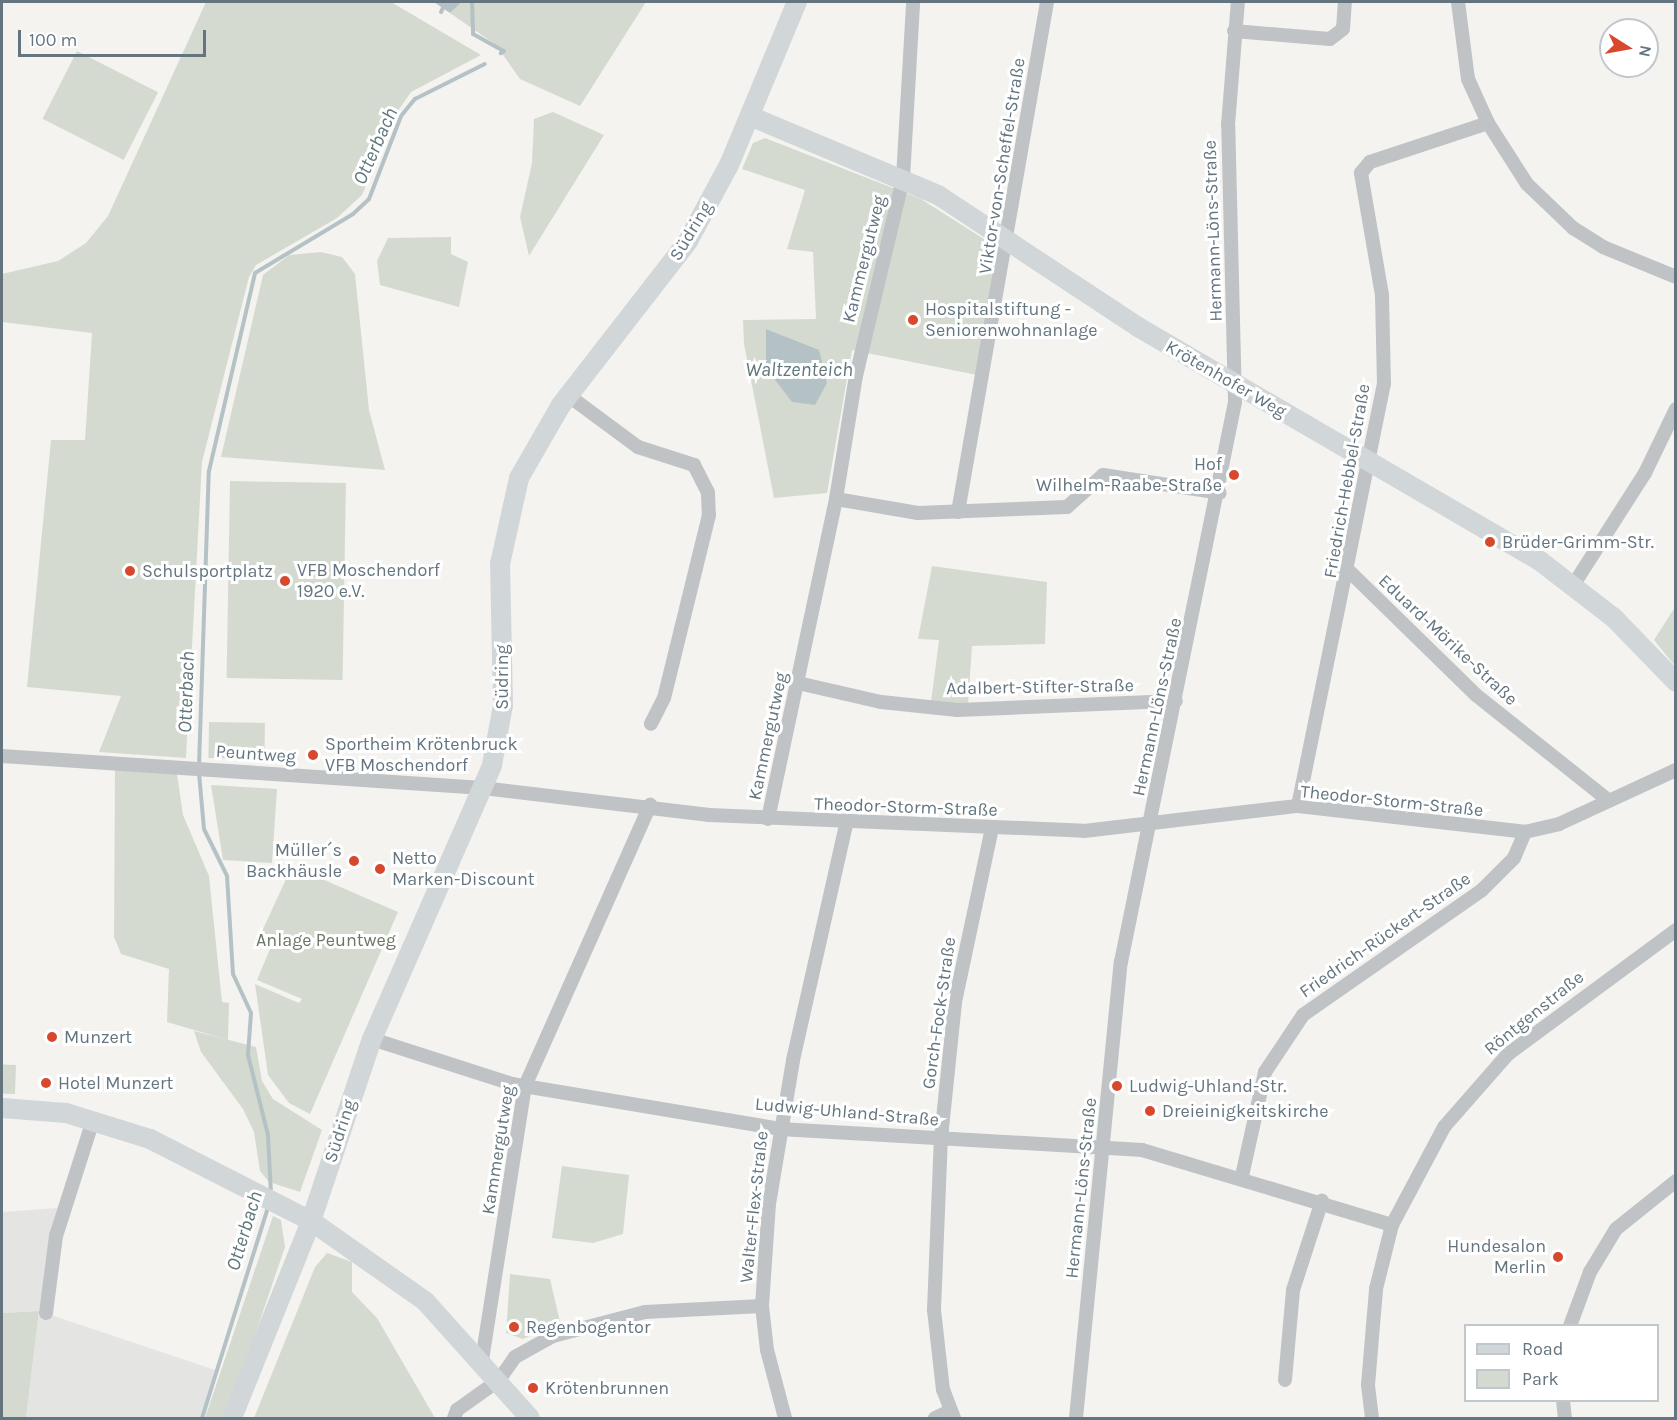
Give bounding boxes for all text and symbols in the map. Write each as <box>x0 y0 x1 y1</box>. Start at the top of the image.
scale bar <box>21 18 208 56</box>
north arrow <box>1599 18 1659 78</box>
text: 100 m <box>29 29 77 51</box>
text: N <box>1635 44 1656 59</box>
street label: Viktor-von-Scheffel-Straße <box>974 56 1030 276</box>
water label: Otterbach <box>347 104 403 188</box>
street label: Hermann-Löns-Straße <box>1199 140 1227 322</box>
street label: Kammergutweg <box>838 193 890 325</box>
street label: Südring <box>665 197 717 265</box>
place label: Hospitalstiftung - Seniorenwohnanlage <box>925 299 1098 342</box>
marker: Hospitalstiftung - Seniorenwohnanlage <box>906 313 920 327</box>
street label: Krötenhofer Weg <box>1162 336 1290 422</box>
water label: Waltzenteich <box>745 357 853 381</box>
street label: Friedrich-Hebbel-Straße <box>1319 382 1375 580</box>
place label: Hof Wilhelm-Raabe-Straße <box>1036 454 1222 496</box>
marker: Hof Wilhelm-Raabe-Straße <box>1227 468 1241 482</box>
place label: Brüder-Grimm-Str. <box>1502 531 1654 553</box>
marker: Brüder-Grimm-Str. <box>1483 535 1497 549</box>
place label: Schulsportplatz <box>142 560 273 582</box>
place label: VFB Moschendorf 1920 e.V. <box>297 560 440 602</box>
marker: Schulsportplatz <box>123 564 137 578</box>
street label: Eduard-Mörike-Straße <box>1374 570 1522 710</box>
marker: VFB Moschendorf 1920 e.V. <box>278 574 292 588</box>
street label: Hermann-Löns-Straße <box>1128 616 1186 798</box>
street label: Südring <box>491 644 513 710</box>
water label: Otterbach <box>173 651 199 733</box>
street label: Kammergutweg <box>744 670 792 802</box>
street label: Adalbert-Stifter-Straße <box>946 675 1134 699</box>
place label: Sportheim Krötenbruck VFB Moschendorf <box>325 734 518 777</box>
street label: Peuntweg <box>215 740 297 768</box>
marker: Sportheim Krötenbruck VFB Moschendorf <box>306 748 320 762</box>
street label: Theodor-Storm-Straße <box>1300 781 1484 821</box>
street label: Theodor-Storm-Straße <box>814 793 998 821</box>
place label: Müller´s Backhäusle <box>246 840 342 882</box>
place label: Netto Marken-Discount <box>392 848 535 890</box>
marker: Müller´s Backhäusle <box>347 854 361 868</box>
marker: Netto Marken-Discount <box>373 862 387 876</box>
street label: Friedrich-Rückert-Straße <box>1295 868 1475 1002</box>
park label: Anlage Peuntweg <box>256 929 396 951</box>
street label: Gorch-Fock-Straße <box>918 936 960 1090</box>
street label: Röntgenstraße <box>1480 966 1588 1060</box>
place label: Munzert <box>64 1026 132 1048</box>
marker: Munzert <box>45 1030 59 1044</box>
place label: Hotel Munzert <box>58 1072 173 1094</box>
place label: Ludwig-Uhland-Str. <box>1129 1075 1287 1097</box>
marker: Hotel Munzert <box>39 1076 53 1090</box>
marker: Ludwig-Uhland-Str. <box>1110 1079 1124 1093</box>
street label: Kammergutweg <box>477 1084 519 1216</box>
street label: Ludwig-Uhland-Straße <box>754 1093 940 1131</box>
street label: Südring <box>320 1097 360 1165</box>
street label: Hermann-Löns-Straße <box>1061 1097 1101 1279</box>
place label: Dreieinigkeitskirche <box>1162 1100 1328 1122</box>
marker: Dreieinigkeitskirche <box>1143 1104 1157 1118</box>
street label: Walter-Flex-Straße <box>735 1130 773 1284</box>
water label: Otterbach <box>221 1188 267 1274</box>
place label: Hundesalon Merlin <box>1447 1236 1546 1278</box>
marker: Hundesalon Merlin <box>1551 1250 1565 1264</box>
place label: Regenbogentor <box>526 1316 650 1338</box>
marker: Regenbogentor <box>507 1320 521 1334</box>
legend <box>1464 1324 1659 1402</box>
text: Road <box>1522 1338 1563 1360</box>
text: Park <box>1522 1368 1559 1390</box>
place label: Krötenbrunnen <box>545 1377 669 1399</box>
marker: Krötenbrunnen <box>526 1381 540 1395</box>

